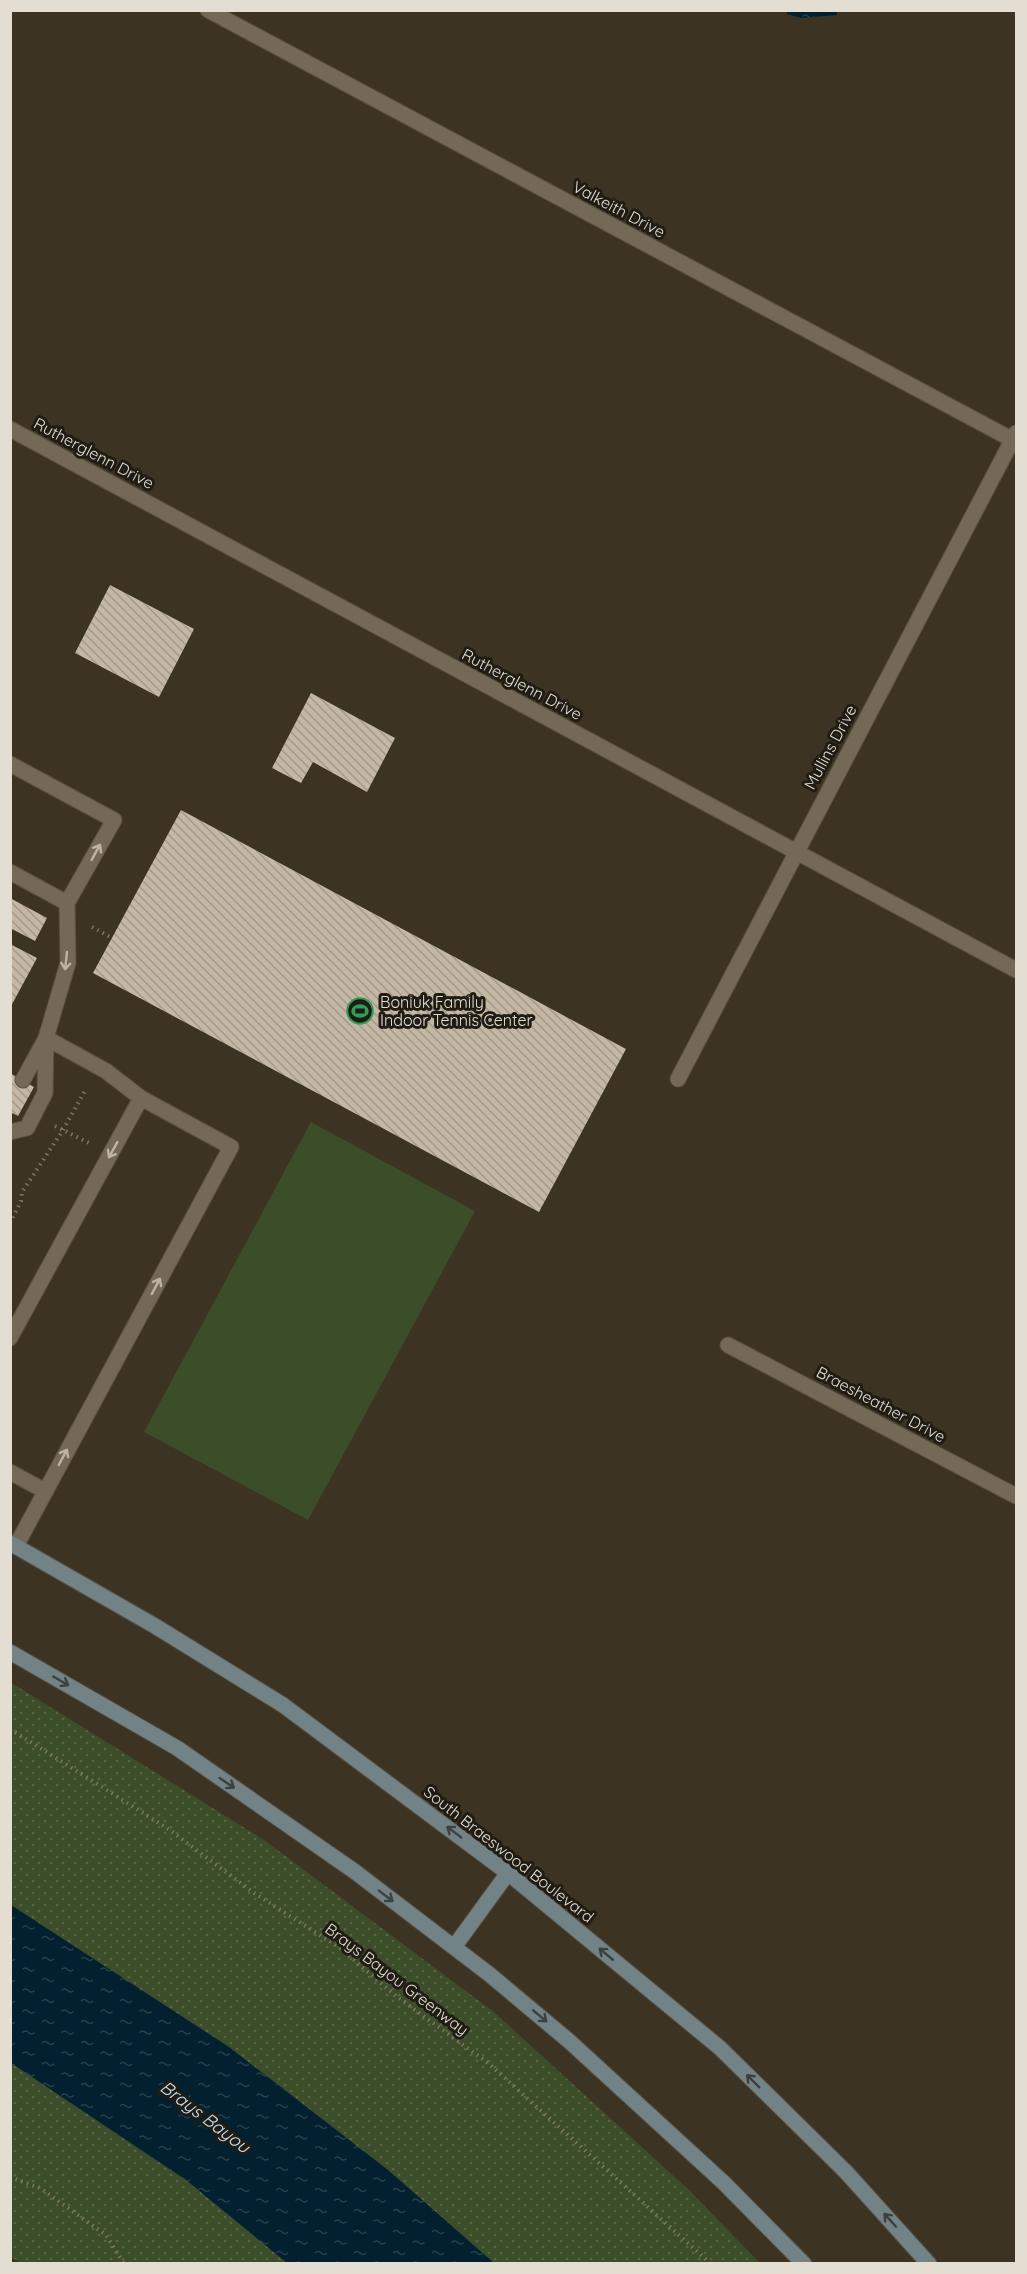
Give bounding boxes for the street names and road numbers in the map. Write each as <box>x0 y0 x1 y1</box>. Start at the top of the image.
street label: Valkeith Drive <box>569 176 669 242</box>
street label: Rutherglenn Drive <box>31 413 157 493</box>
street label: Rutherglenn Drive <box>459 644 585 724</box>
street label: Mullins Drive <box>799 701 861 793</box>
street label: Braesheather Drive <box>813 1362 949 1446</box>
street label: South Braeswood Boulevard <box>420 1781 598 1927</box>
street label: Brays Bayou Greenway <box>321 1919 473 2039</box>

